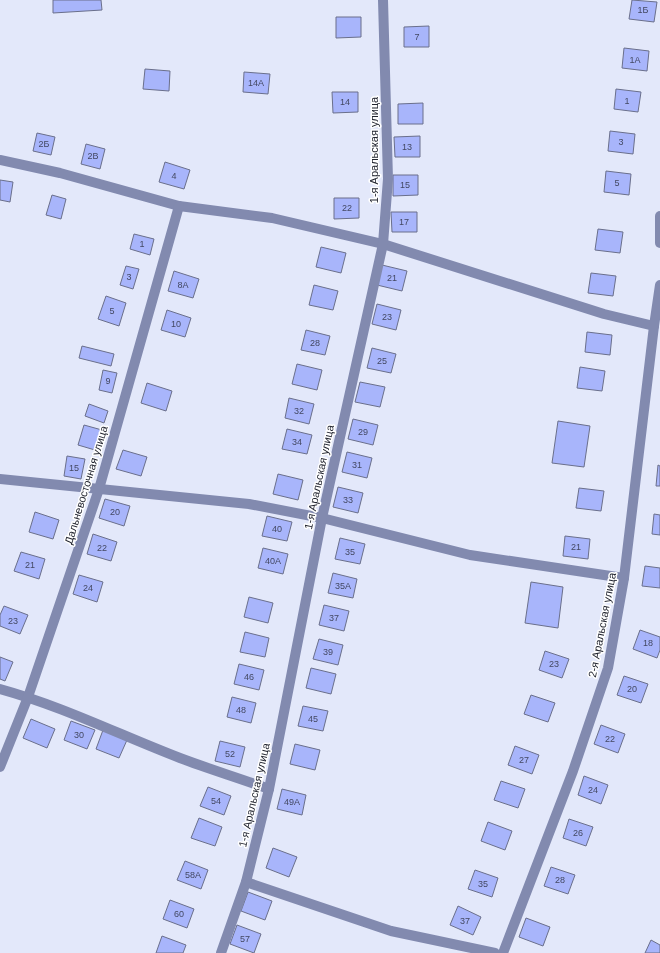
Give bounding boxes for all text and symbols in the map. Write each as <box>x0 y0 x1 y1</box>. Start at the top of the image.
house number: 1Б <box>638 5 649 15</box>
house number: 7 <box>414 32 420 42</box>
house number: 1А <box>629 55 641 65</box>
house number: 14А <box>248 78 264 88</box>
street label: 1-я Аральская улица <box>368 96 380 203</box>
house number: 1 <box>624 96 630 106</box>
house number: 14 <box>340 97 350 107</box>
house number: 3 <box>618 137 624 147</box>
house number: 2Б <box>39 139 50 149</box>
house number: 13 <box>402 142 412 152</box>
house number: 2В <box>87 151 99 161</box>
house number: 4 <box>171 171 177 181</box>
house number: 5 <box>614 178 620 188</box>
house number: 15 <box>400 180 410 190</box>
house number: 22 <box>342 203 352 213</box>
house number: 17 <box>399 217 409 227</box>
house number: 1 <box>139 239 145 249</box>
house number: 3 <box>126 272 132 282</box>
house number: 21 <box>387 273 397 283</box>
house number: 8А <box>177 280 189 290</box>
house number: 5 <box>109 306 115 316</box>
house number: 23 <box>382 312 392 322</box>
house number: 10 <box>171 319 181 329</box>
house number: 28 <box>310 338 320 348</box>
house number: 25 <box>377 356 387 366</box>
house number: 9 <box>105 376 111 386</box>
house number: 32 <box>294 406 304 416</box>
street label: Дальневосточная улица <box>62 423 110 546</box>
street label: 1-я Аральская улица <box>302 423 336 530</box>
house number: 29 <box>358 427 368 437</box>
house number: 34 <box>292 437 302 447</box>
house number: 31 <box>352 460 362 470</box>
house number: 15 <box>69 463 79 473</box>
house number: 33 <box>343 495 353 505</box>
house number: 20 <box>110 507 120 517</box>
house number: 40 <box>272 524 282 534</box>
house number: 21 <box>571 542 581 552</box>
house number: 22 <box>97 543 107 553</box>
house number: 35 <box>345 547 355 557</box>
house number: 40А <box>265 556 281 566</box>
house number: 21 <box>25 560 35 570</box>
street label: 2-я Аральская улица <box>586 571 618 678</box>
house number: 35А <box>335 581 351 591</box>
house number: 24 <box>83 583 93 593</box>
house number: 37 <box>329 613 339 623</box>
house number: 23 <box>8 616 18 626</box>
house number: 18 <box>643 638 653 648</box>
house number: 39 <box>323 647 333 657</box>
house number: 23 <box>549 659 559 669</box>
house number: 46 <box>244 672 254 682</box>
house number: 20 <box>627 684 637 694</box>
house number: 48 <box>236 705 246 715</box>
house number: 45 <box>308 714 318 724</box>
house number: 30 <box>74 730 84 740</box>
house number: 22 <box>605 734 615 744</box>
street label: 1-я Аральская улица <box>236 741 272 848</box>
house number: 52 <box>225 749 235 759</box>
house number: 27 <box>519 755 529 765</box>
house number: 24 <box>588 785 598 795</box>
house number: 54 <box>211 796 221 806</box>
house number: 49А <box>284 797 300 807</box>
house number: 26 <box>573 828 583 838</box>
house number: 58А <box>185 870 201 880</box>
house number: 28 <box>555 875 565 885</box>
house number: 35 <box>478 879 488 889</box>
house number: 60 <box>174 909 184 919</box>
house number: 37 <box>460 916 470 926</box>
house number: 57 <box>240 934 250 944</box>

